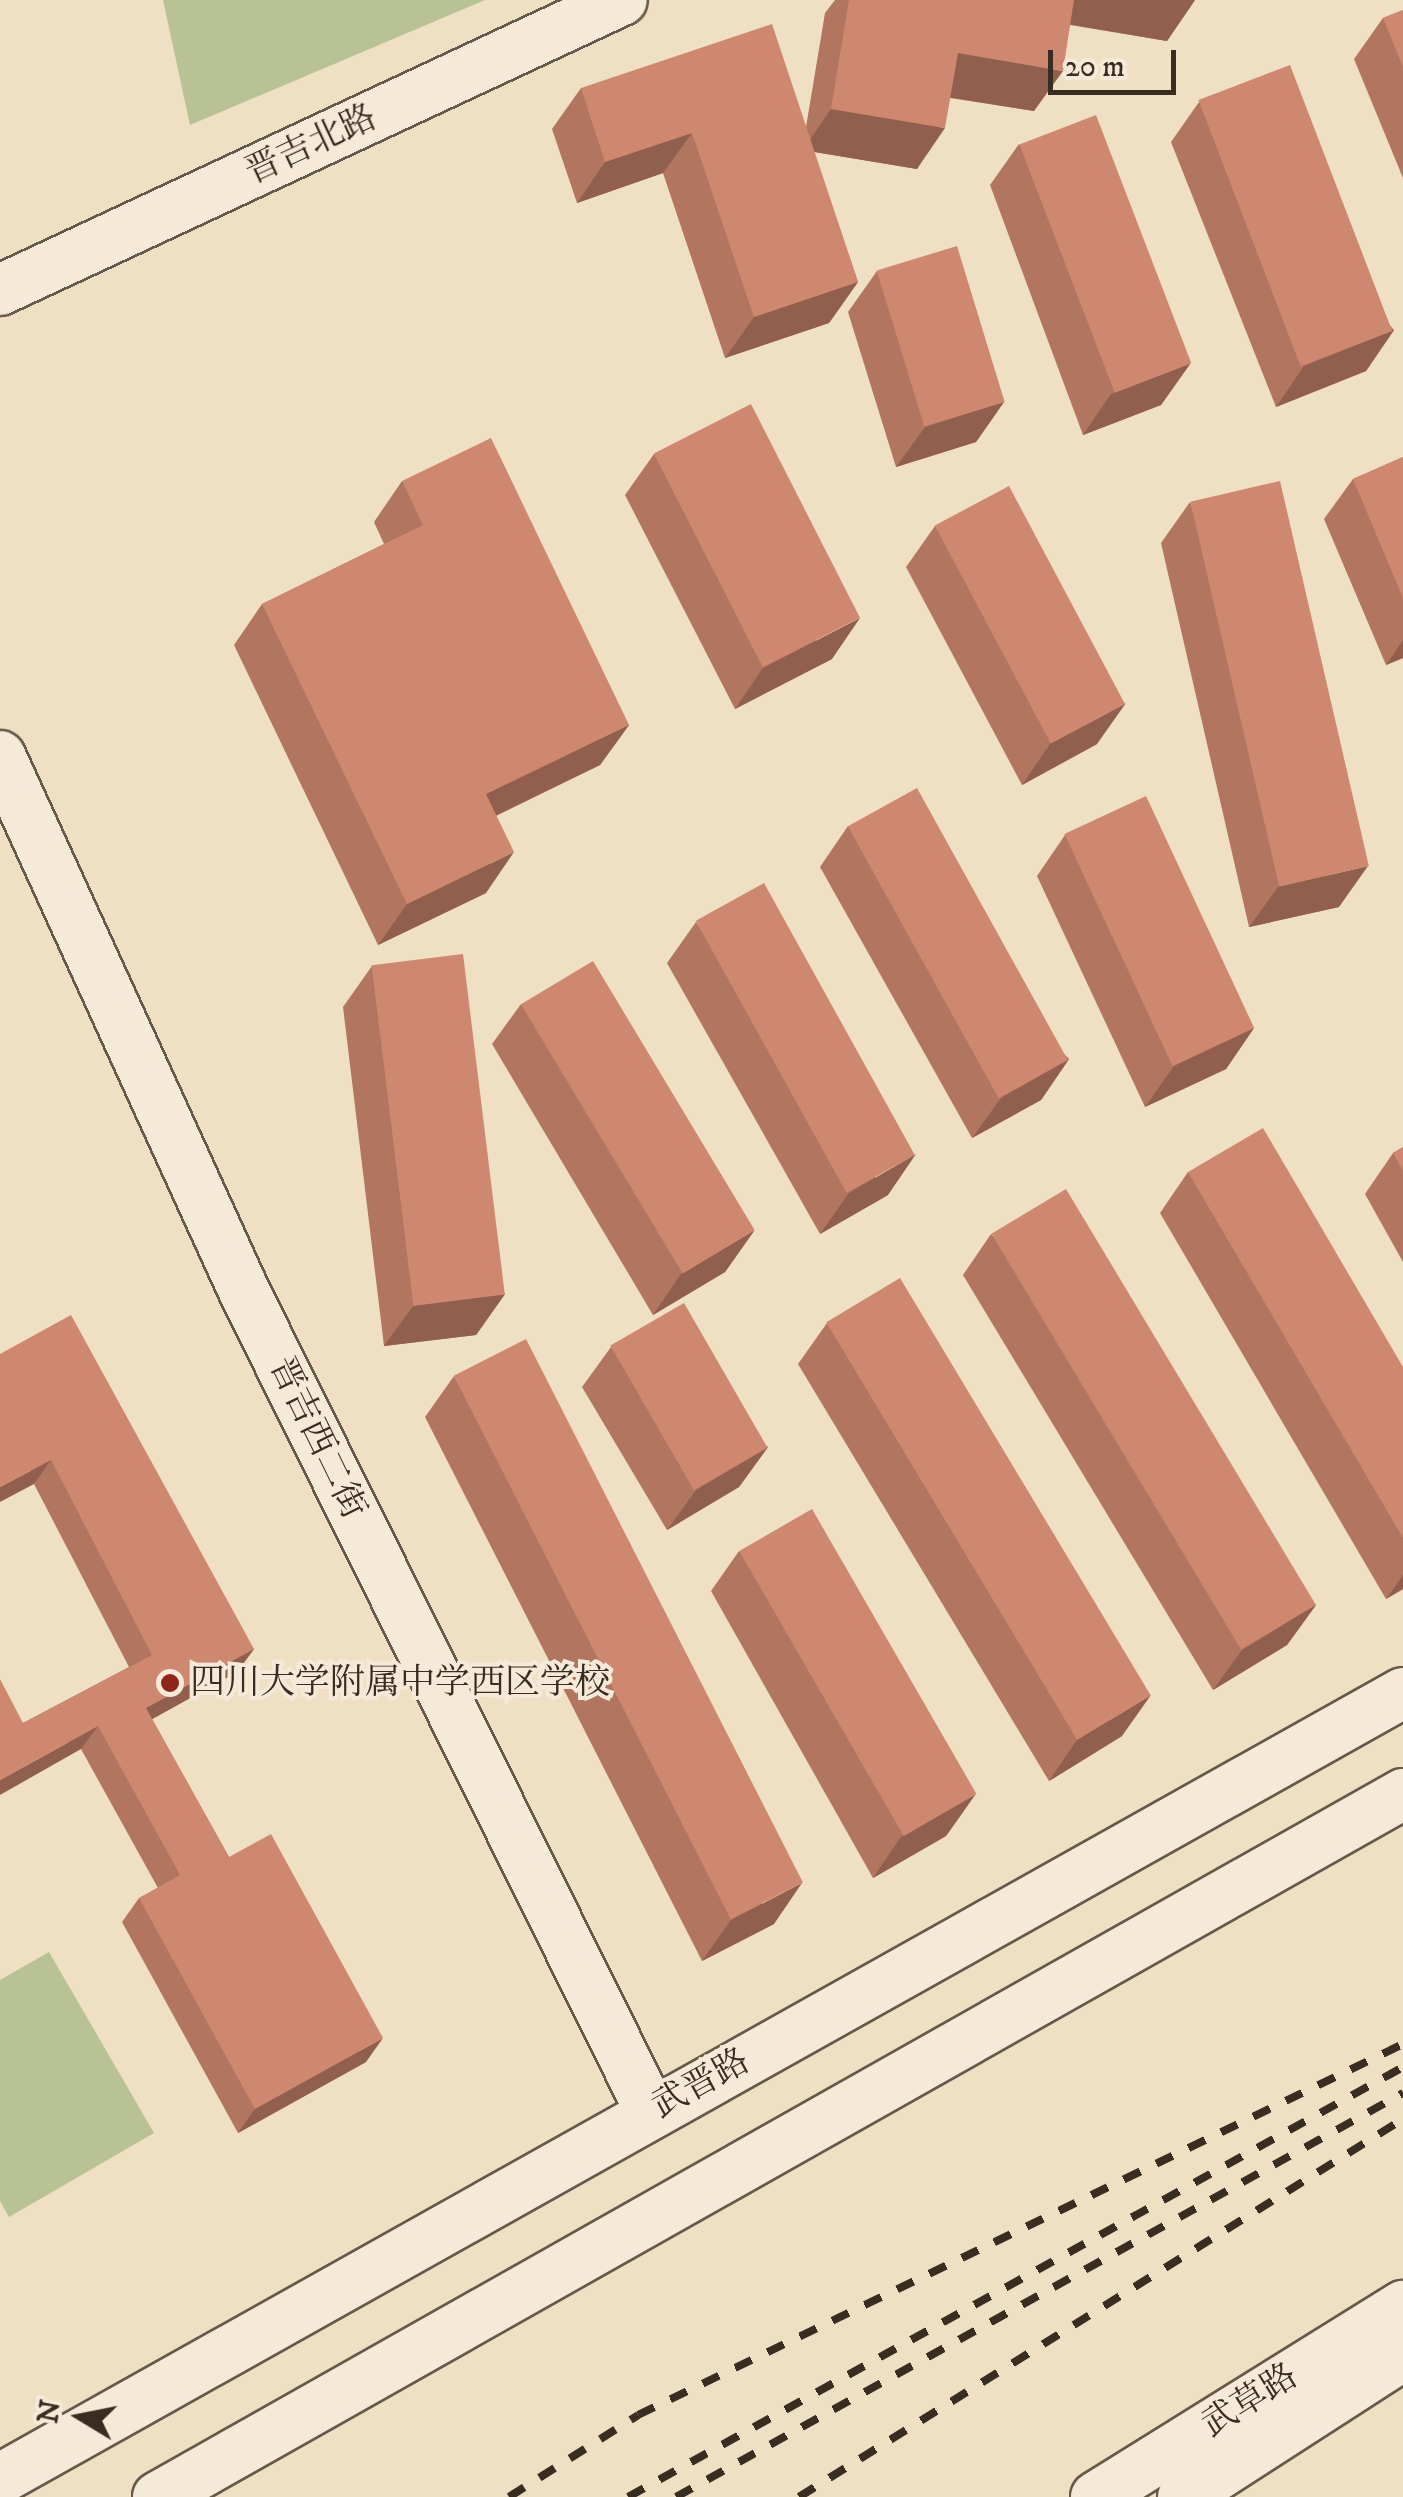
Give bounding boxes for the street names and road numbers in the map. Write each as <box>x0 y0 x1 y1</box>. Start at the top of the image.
street label: 晋吉北路 <box>239 96 383 194</box>
street label: 晋吉西二街 <box>260 1350 374 1526</box>
street label: 武晋路 <box>645 2040 757 2128</box>
street label: 武草路 <box>1194 2355 1306 2447</box>

